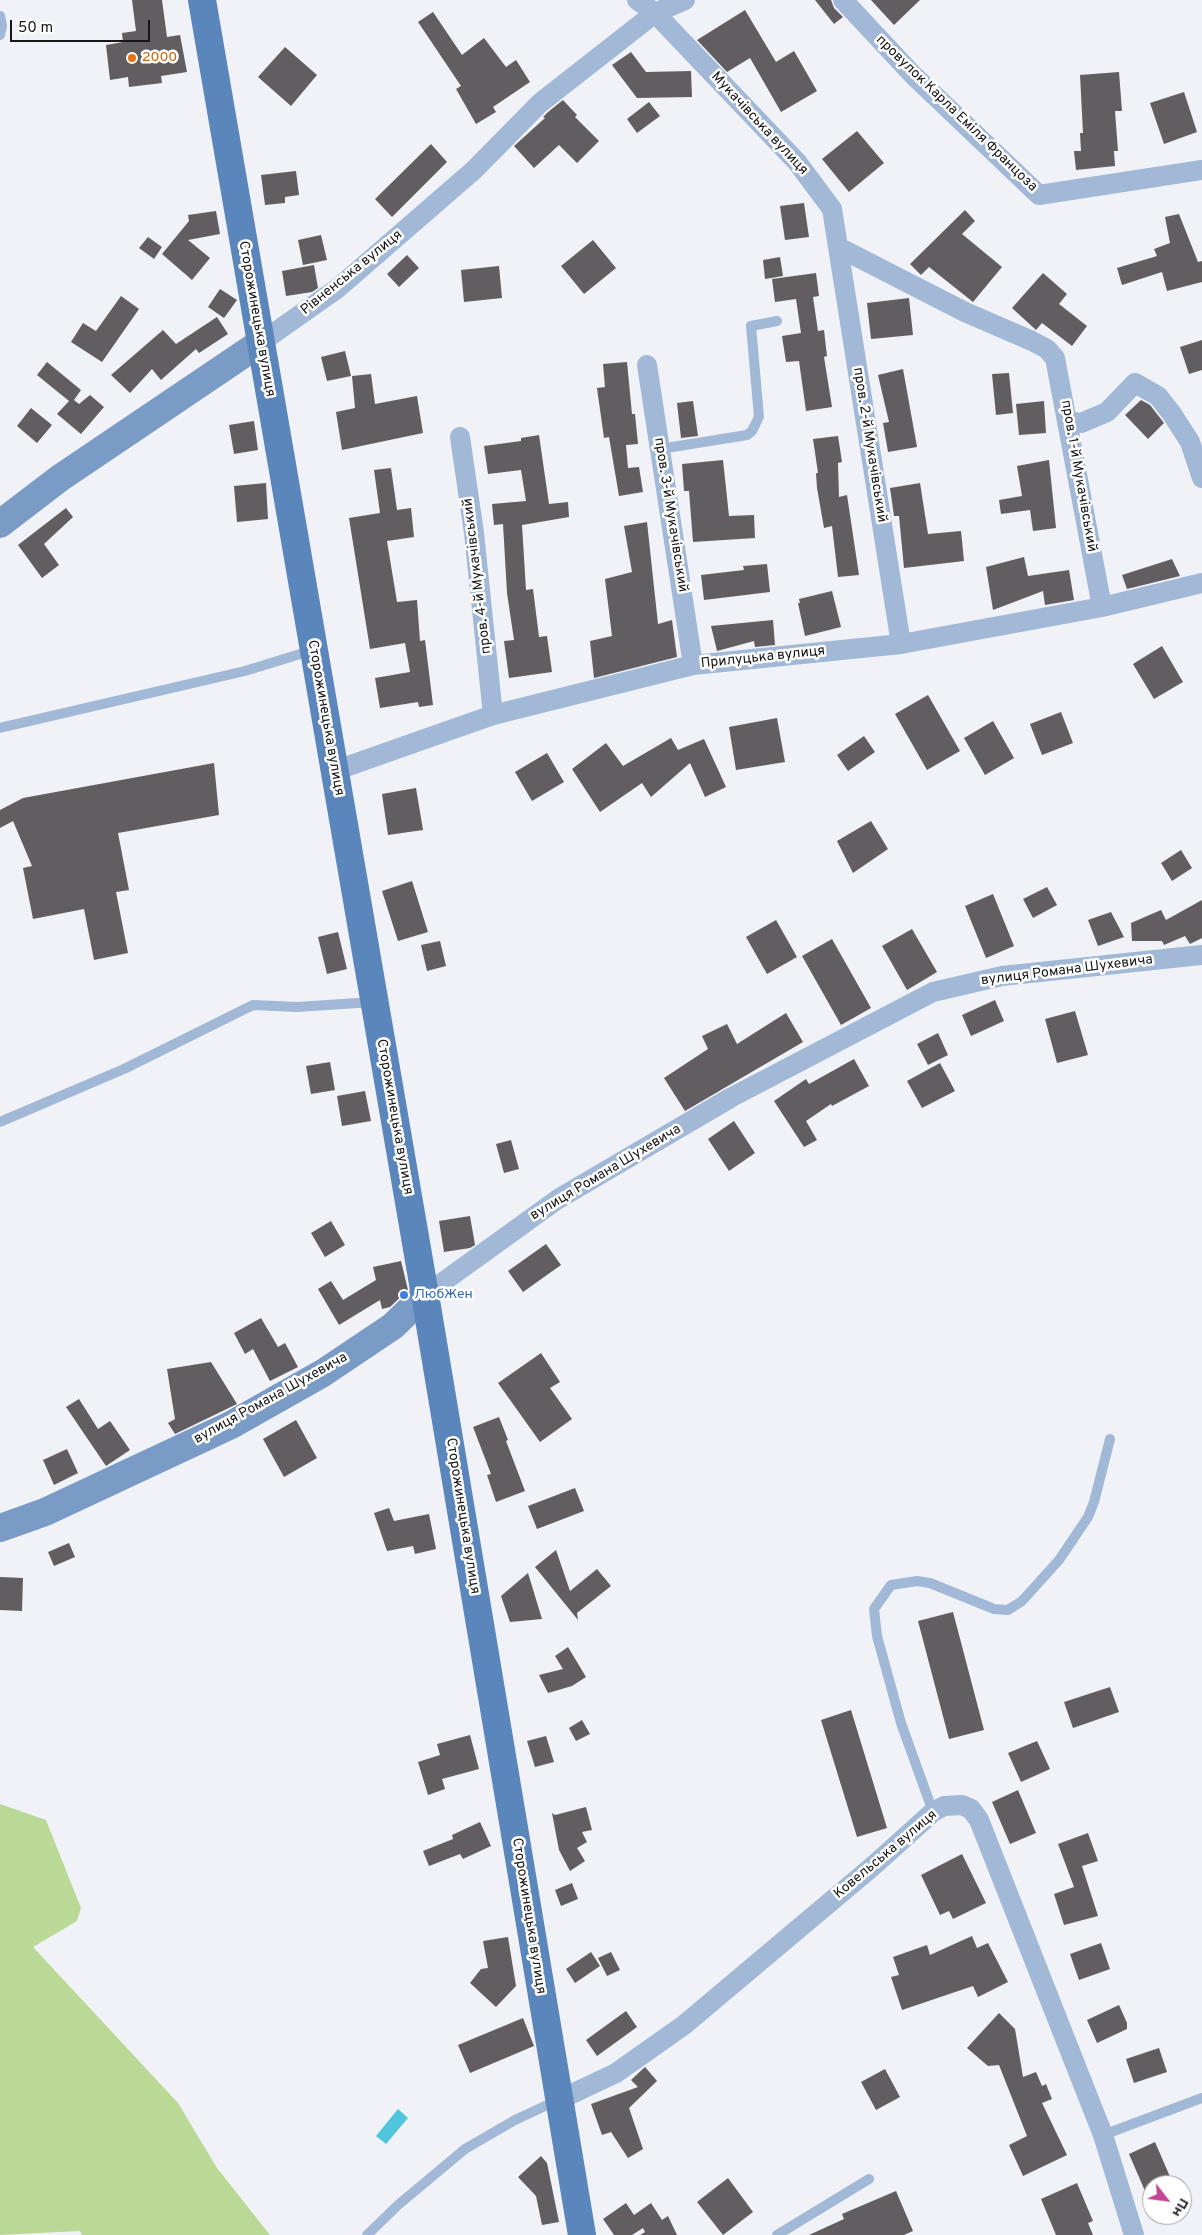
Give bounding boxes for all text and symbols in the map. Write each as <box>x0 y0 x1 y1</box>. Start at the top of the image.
scale bar <box>12 10 152 42</box>
text: 50 m <box>18 19 53 38</box>
street label: провулок Карла Еміля Францоза <box>872 32 1040 196</box>
place label: 2000 <box>142 50 177 66</box>
marker: 2000 <box>126 52 138 64</box>
street label: Мукачівська вулиця <box>707 69 811 179</box>
street label: Рівненська вулиця <box>298 227 406 319</box>
street label: Сторожинецька вулиця <box>234 240 278 398</box>
street label: пров. 2-й Мукачівський <box>848 366 890 524</box>
street label: пров. 1-й Мукачівський <box>1056 399 1100 553</box>
street label: пров. 3-й Мукачівський <box>649 436 691 594</box>
street label: пров. 4-й Мукачівський <box>460 497 496 655</box>
street label: Сторожинецька вулиця <box>303 639 347 797</box>
street label: Прилуцька вулиця <box>700 643 826 673</box>
street label: вулиця Романа Шухевича <box>980 952 1154 990</box>
street label: Сторожинецька вулиця <box>372 1038 416 1196</box>
street label: вулиця Романа Шухевича <box>528 1121 684 1225</box>
place label: ЛюбЖен <box>414 1287 473 1303</box>
marker: ЛюбЖен <box>398 1289 410 1301</box>
street label: вулиця Романа Шухевича <box>191 1350 351 1448</box>
street label: Сторожинецька вулиця <box>441 1437 483 1595</box>
street label: Ковельська вулиця <box>831 1807 941 1903</box>
street label: Сторожинецька вулиця <box>507 1837 549 1995</box>
north arrow <box>1142 2175 1192 2225</box>
text: Пн <box>1167 2195 1192 2220</box>

